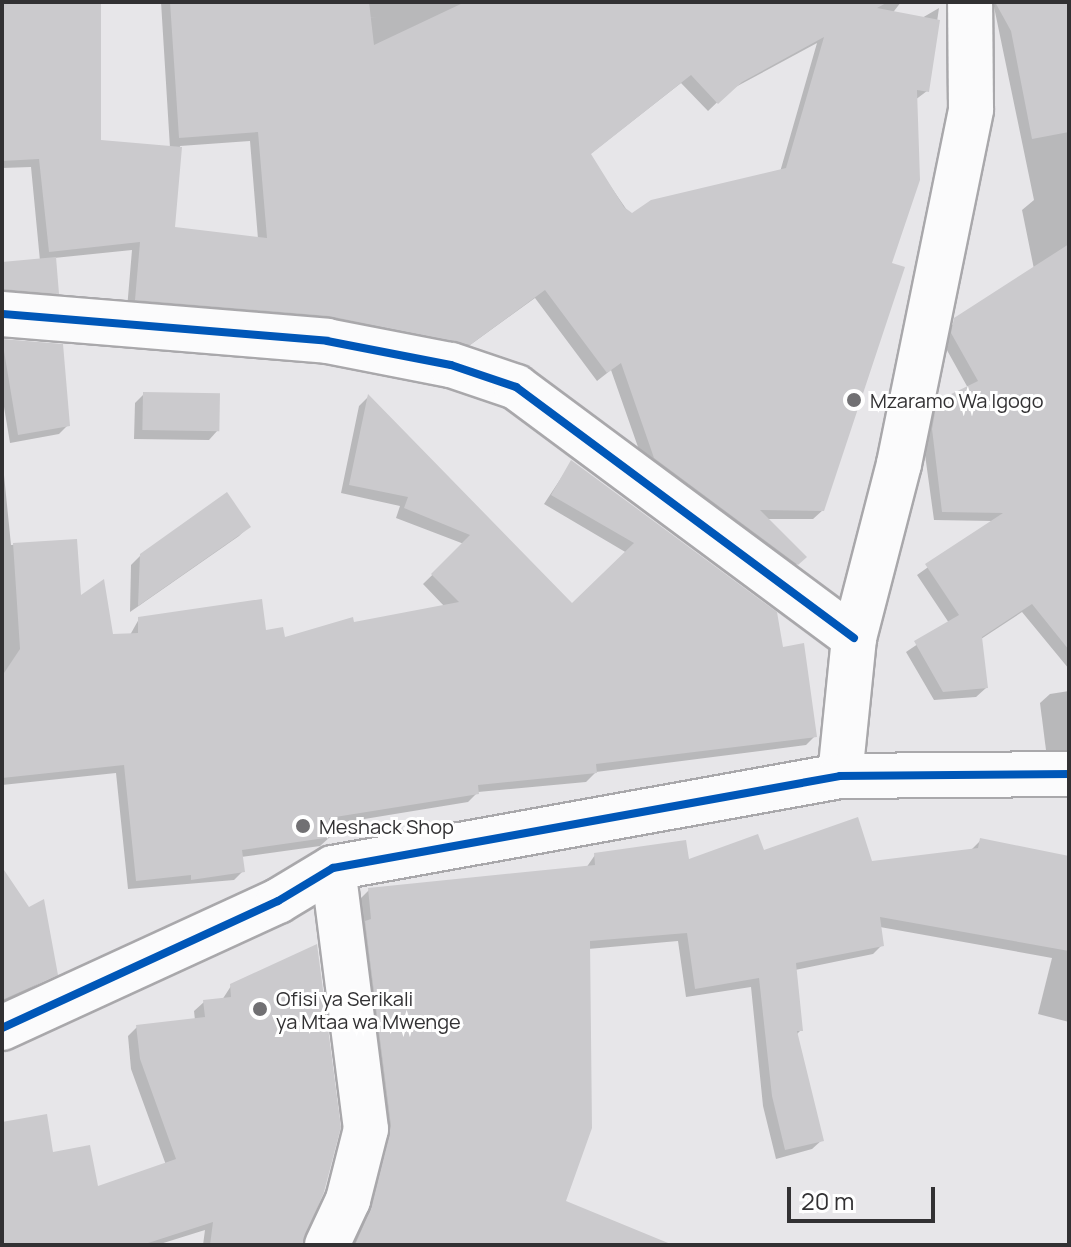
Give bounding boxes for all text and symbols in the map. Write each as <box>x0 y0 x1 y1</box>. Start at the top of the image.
place label: Mzaramo Wa Igogo <box>870 388 1043 412</box>
marker: Mzaramo Wa Igogo <box>845 391 863 409</box>
place label: Meshack Shop <box>319 814 454 838</box>
marker: Meshack Shop <box>294 817 312 835</box>
place label: Ofisi ya Serikali ya Mtaa wa Mwenge <box>276 986 461 1033</box>
marker: Ofisi ya Serikali ya Mtaa wa Mwenge <box>251 1000 269 1018</box>
scale bar <box>791 1171 939 1221</box>
text: 20 m <box>801 1184 854 1217</box>

